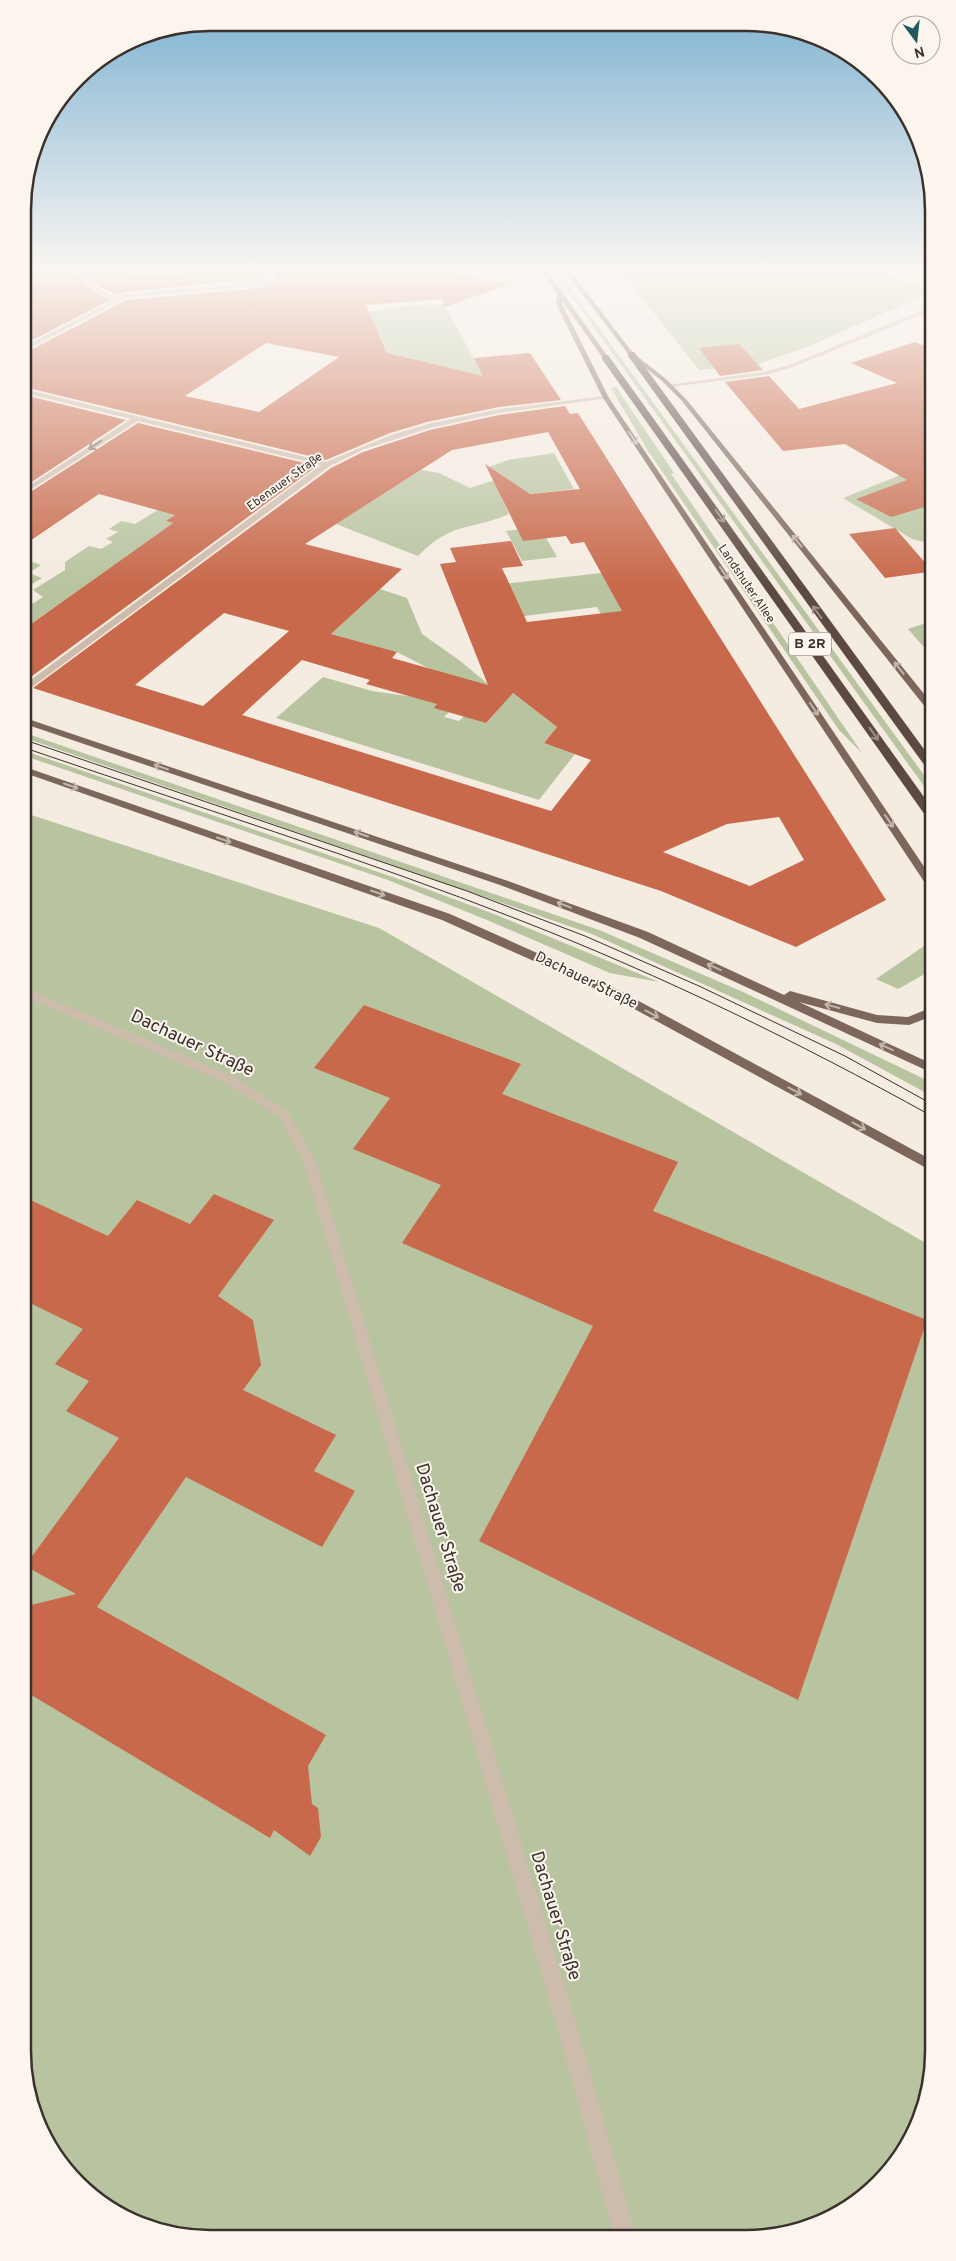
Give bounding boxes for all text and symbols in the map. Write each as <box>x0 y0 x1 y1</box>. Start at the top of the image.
north arrow <box>891 15 941 65</box>
text: N <box>912 42 926 61</box>
one-way arrow <box>629 431 639 445</box>
one-way arrow <box>88 440 102 451</box>
street label: Ebenauer Straße <box>244 449 326 515</box>
one-way arrow <box>715 508 725 522</box>
one-way arrow <box>792 535 803 548</box>
street label: Landshuter Allee <box>714 542 778 626</box>
one-way arrow <box>719 566 729 580</box>
one-way arrow <box>812 605 822 619</box>
road number: B 2R <box>789 633 831 656</box>
one-way arrow <box>893 662 904 675</box>
one-way arrow <box>809 701 819 715</box>
one-way arrow <box>869 727 879 741</box>
one-way arrow <box>154 762 170 771</box>
one-way arrow <box>62 782 78 791</box>
one-way arrow <box>884 813 894 827</box>
one-way arrow <box>353 829 369 839</box>
one-way arrow <box>216 835 232 845</box>
one-way arrow <box>370 889 385 898</box>
one-way arrow <box>557 900 572 909</box>
street label: Dachauer Straße <box>532 948 640 1014</box>
one-way arrow <box>707 962 722 971</box>
one-way arrow <box>824 1001 840 1011</box>
street label: Dachauer Straße <box>126 1005 258 1083</box>
one-way arrow <box>644 1009 659 1019</box>
one-way arrow <box>879 1042 894 1051</box>
one-way arrow <box>787 1086 802 1096</box>
one-way arrow <box>851 1121 866 1131</box>
street label: Dachauer Straße <box>409 1461 471 1595</box>
street label: Dachauer Straße <box>524 1849 586 1983</box>

